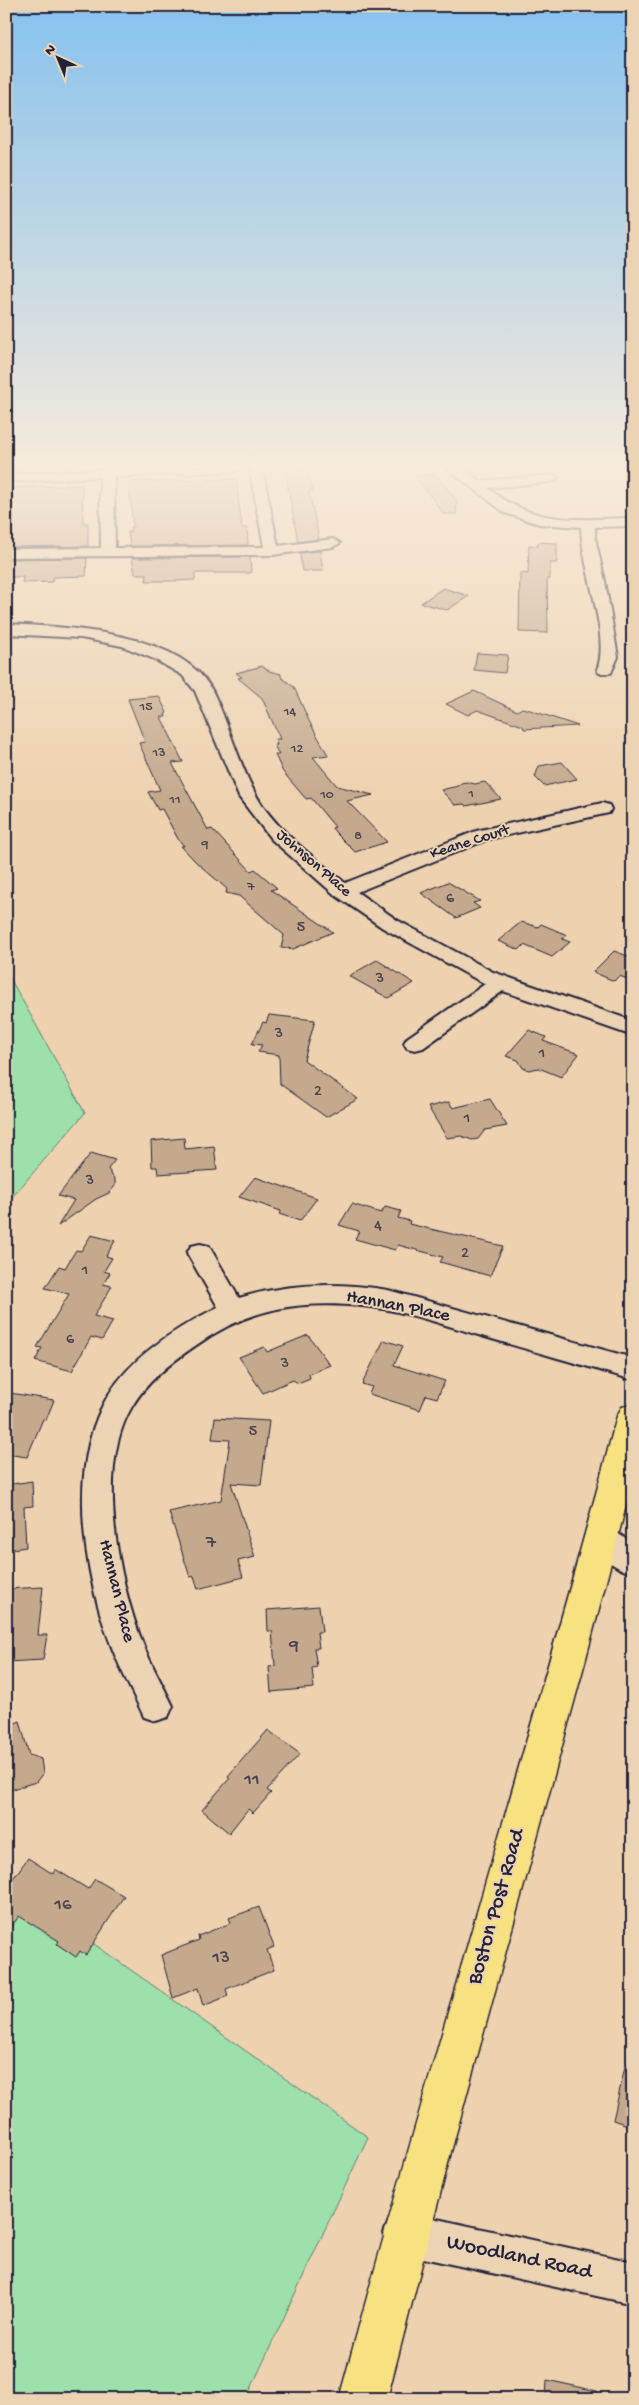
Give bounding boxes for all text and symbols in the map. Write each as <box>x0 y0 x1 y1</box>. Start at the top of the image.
north arrow <box>32 32 82 82</box>
text: N <box>42 41 60 60</box>
house number: 15 <box>138 699 153 716</box>
house number: 14 <box>283 704 297 721</box>
house number: 12 <box>290 741 303 758</box>
house number: 13 <box>152 745 165 762</box>
house number: 1 <box>467 786 474 803</box>
house number: 10 <box>319 787 334 804</box>
house number: 11 <box>168 792 181 809</box>
street label: Keane Court <box>428 821 513 865</box>
street label: Johnson Place <box>271 826 355 902</box>
house number: 8 <box>354 828 362 845</box>
house number: 9 <box>200 837 209 854</box>
house number: 7 <box>246 879 255 896</box>
house number: 6 <box>446 890 455 909</box>
house number: 5 <box>297 919 305 938</box>
house number: 3 <box>375 970 384 989</box>
house number: 3 <box>274 1025 283 1044</box>
house number: 1 <box>538 1045 545 1064</box>
house number: 2 <box>314 1083 322 1102</box>
house number: 1 <box>463 1110 470 1129</box>
house number: 3 <box>85 1172 94 1191</box>
house number: 4 <box>374 1218 382 1237</box>
house number: 2 <box>461 1245 469 1264</box>
house number: 1 <box>81 1262 88 1281</box>
street label: Hannan Place <box>344 1286 452 1328</box>
house number: 6 <box>66 1331 75 1350</box>
house number: 3 <box>280 1355 289 1374</box>
house number: 5 <box>249 1423 257 1442</box>
house number: 7 <box>205 1532 217 1555</box>
street label: Hannan Place <box>92 1537 140 1645</box>
house number: 9 <box>288 1635 299 1658</box>
house number: 11 <box>243 1769 260 1792</box>
street label: Boston Post Road <box>462 1824 532 1989</box>
house number: 16 <box>53 1894 72 1917</box>
house number: 13 <box>211 1947 230 1970</box>
street label: Woodland Road <box>444 2230 596 2287</box>

